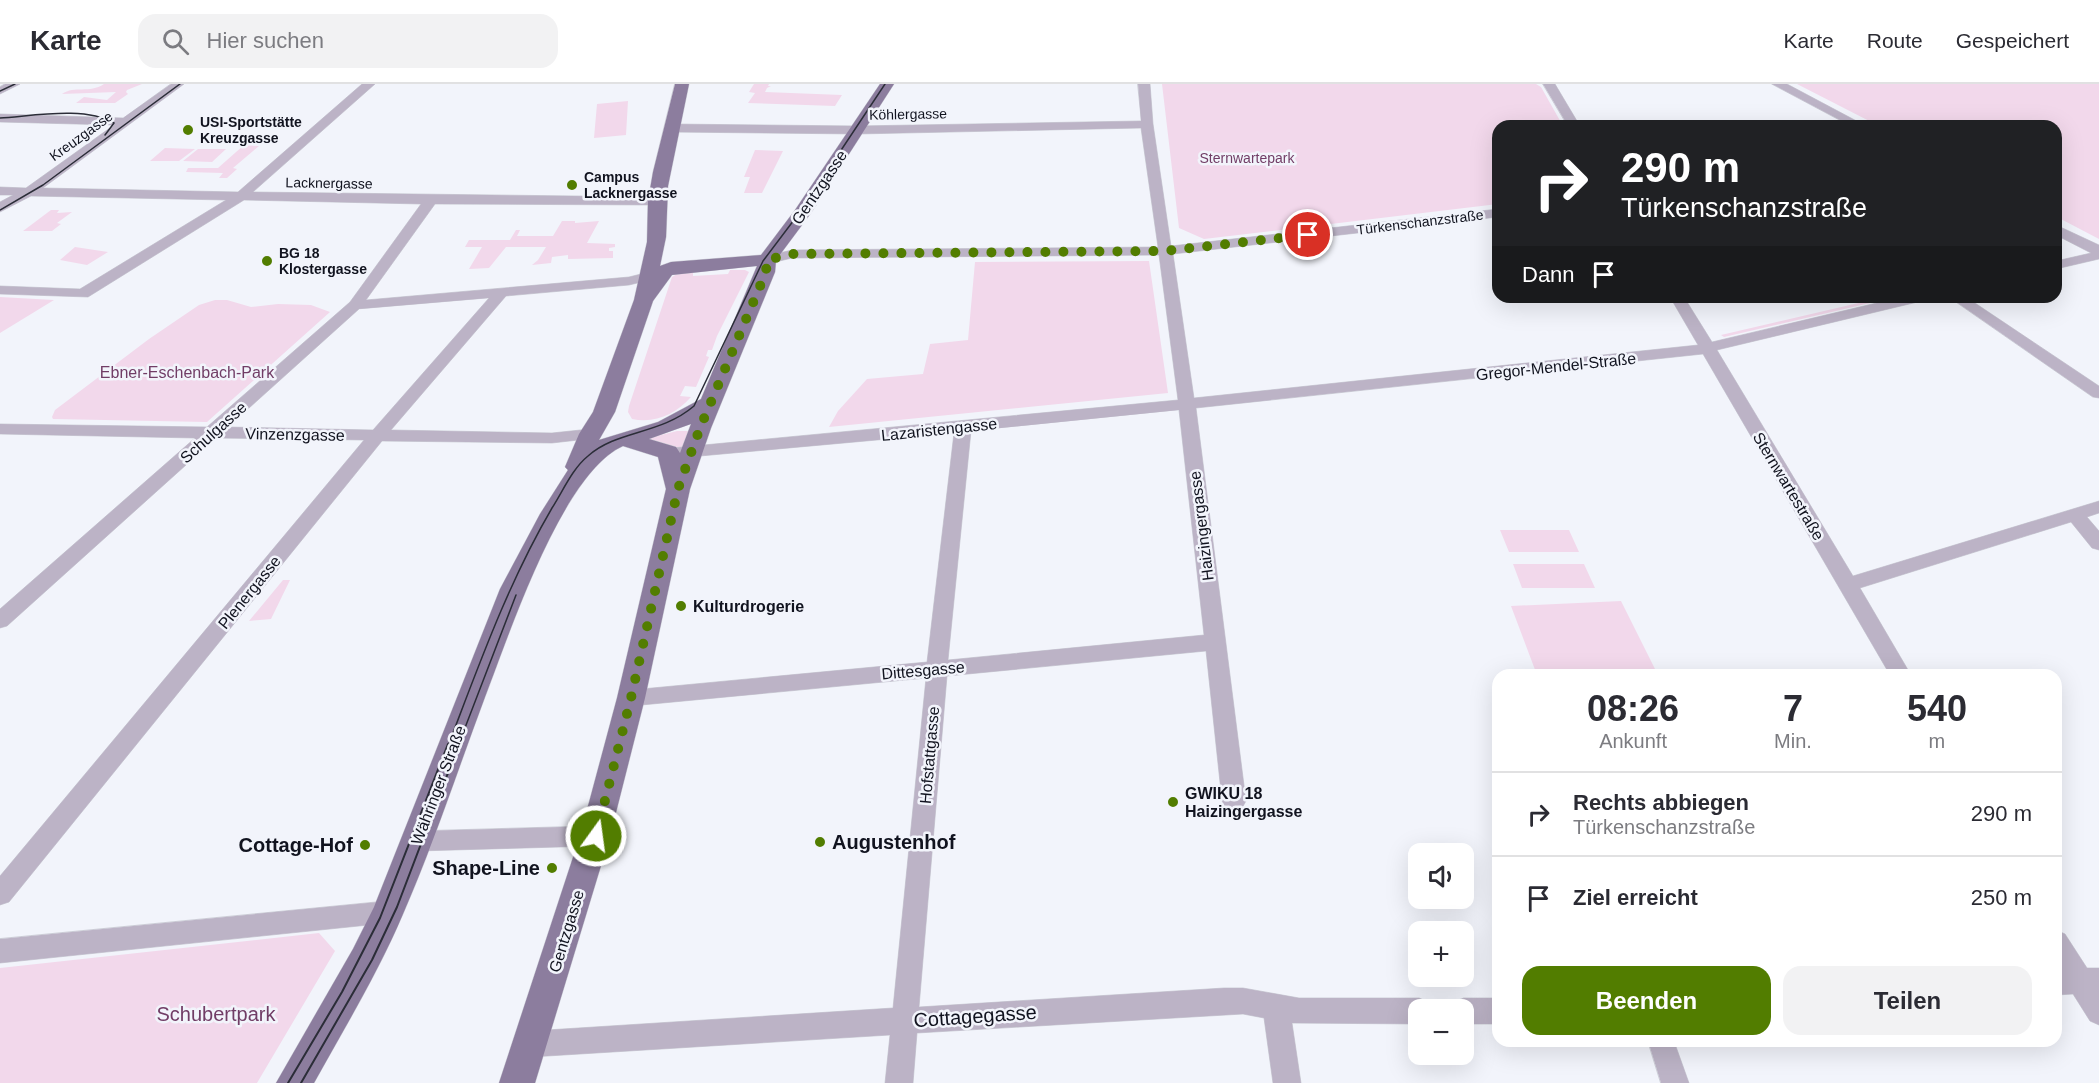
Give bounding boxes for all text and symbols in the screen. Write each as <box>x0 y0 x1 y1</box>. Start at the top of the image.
search box <box>138 14 558 68</box>
text: Karte <box>30 25 102 56</box>
icon: search <box>159 25 192 58</box>
text: Hier suchen <box>207 28 324 53</box>
text: Karte <box>1784 29 1834 52</box>
text: Route <box>1867 29 1923 52</box>
text: Gespeichert <box>1956 29 2069 52</box>
street label: Köhlergasse <box>869 105 947 123</box>
street label: Kreuzgasse <box>46 108 116 164</box>
place label: USI-Sportstätte Kreuzgasse <box>200 114 302 146</box>
marker: USI-Sportstätte Kreuzgasse <box>181 123 195 137</box>
icon: right <box>1522 144 1600 222</box>
text: 290 m <box>1621 144 1740 191</box>
street label: Gentzgasse <box>788 147 850 227</box>
park label: Sternwartepark <box>1200 150 1295 166</box>
place label: Campus Lacknergasse <box>584 169 678 201</box>
street label: Lacknergasse <box>285 174 373 192</box>
marker: Campus Lacknergasse <box>565 178 579 192</box>
text: Türkenschanzstraße <box>1621 193 1867 223</box>
street label: Türkenschanzstraße <box>1356 206 1485 238</box>
pin <box>1282 209 1333 260</box>
icon: arrive <box>1291 218 1324 251</box>
place label: BG 18 Klostergasse <box>279 245 367 277</box>
marker: BG 18 Klostergasse <box>260 254 274 268</box>
icon: arrive <box>1587 258 1620 291</box>
text: Dann <box>1522 262 1575 287</box>
street label: Gregor-Mendel-Straße <box>1475 350 1637 383</box>
park label: Ebner-Eschenbach-Park <box>100 364 275 381</box>
street label: Schulgasse <box>177 398 250 466</box>
street label: Lazaristengasse <box>880 415 998 444</box>
street label: Vinzenzgasse <box>245 425 345 444</box>
street label: Sternwartestraße <box>1750 429 1828 543</box>
street label: Haizingergasse <box>1186 470 1217 582</box>
street label: Plenergasse <box>215 552 284 632</box>
place label: Kulturdrogerie <box>693 598 804 615</box>
marker: Kulturdrogerie <box>674 599 688 613</box>
street label: Dittesgasse <box>881 658 966 683</box>
text: 08:26 <box>1587 688 1679 729</box>
text: 7 <box>1783 688 1803 729</box>
text: 540 <box>1907 688 1967 729</box>
street label: Hofstattgasse <box>917 705 942 805</box>
street label: Währinger Straße <box>408 723 469 847</box>
text: Ankunft <box>1599 730 1667 752</box>
text: Min. <box>1774 730 1812 752</box>
text: m <box>1929 730 1945 752</box>
place label: GWIKU 18 Haizingergasse <box>1185 785 1302 820</box>
text: Rechts abbiegen <box>1573 790 1749 815</box>
marker: GWIKU 18 Haizingergasse <box>1166 795 1180 809</box>
icon: right <box>1522 798 1555 831</box>
text: 290 m <box>1971 801 2032 826</box>
position arrow <box>564 804 628 868</box>
text: Türkenschanzstraße <box>1573 816 1755 838</box>
place label: Augustenhof <box>832 831 956 853</box>
place label: Cottage-Hof <box>239 834 353 856</box>
marker: Augustenhof <box>813 835 827 849</box>
marker: Cottage-Hof <box>358 838 372 852</box>
map controls <box>1408 843 1474 1065</box>
button: sound <box>1408 843 1474 909</box>
place label: Shape-Line <box>432 857 540 879</box>
marker: Shape-Line <box>545 861 559 875</box>
icon: arrive <box>1522 882 1555 915</box>
text: Ziel erreicht <box>1573 885 1698 910</box>
text: 250 m <box>1971 885 2032 910</box>
street label: Gentzgasse <box>546 888 587 974</box>
button: + <box>1408 921 1474 987</box>
button: Beenden <box>1522 966 1771 1035</box>
button: Teilen <box>1783 966 2032 1035</box>
button: − <box>1408 999 1474 1065</box>
street label: Cottagegasse <box>913 1001 1037 1031</box>
park label: Schubertpark <box>157 1003 276 1025</box>

